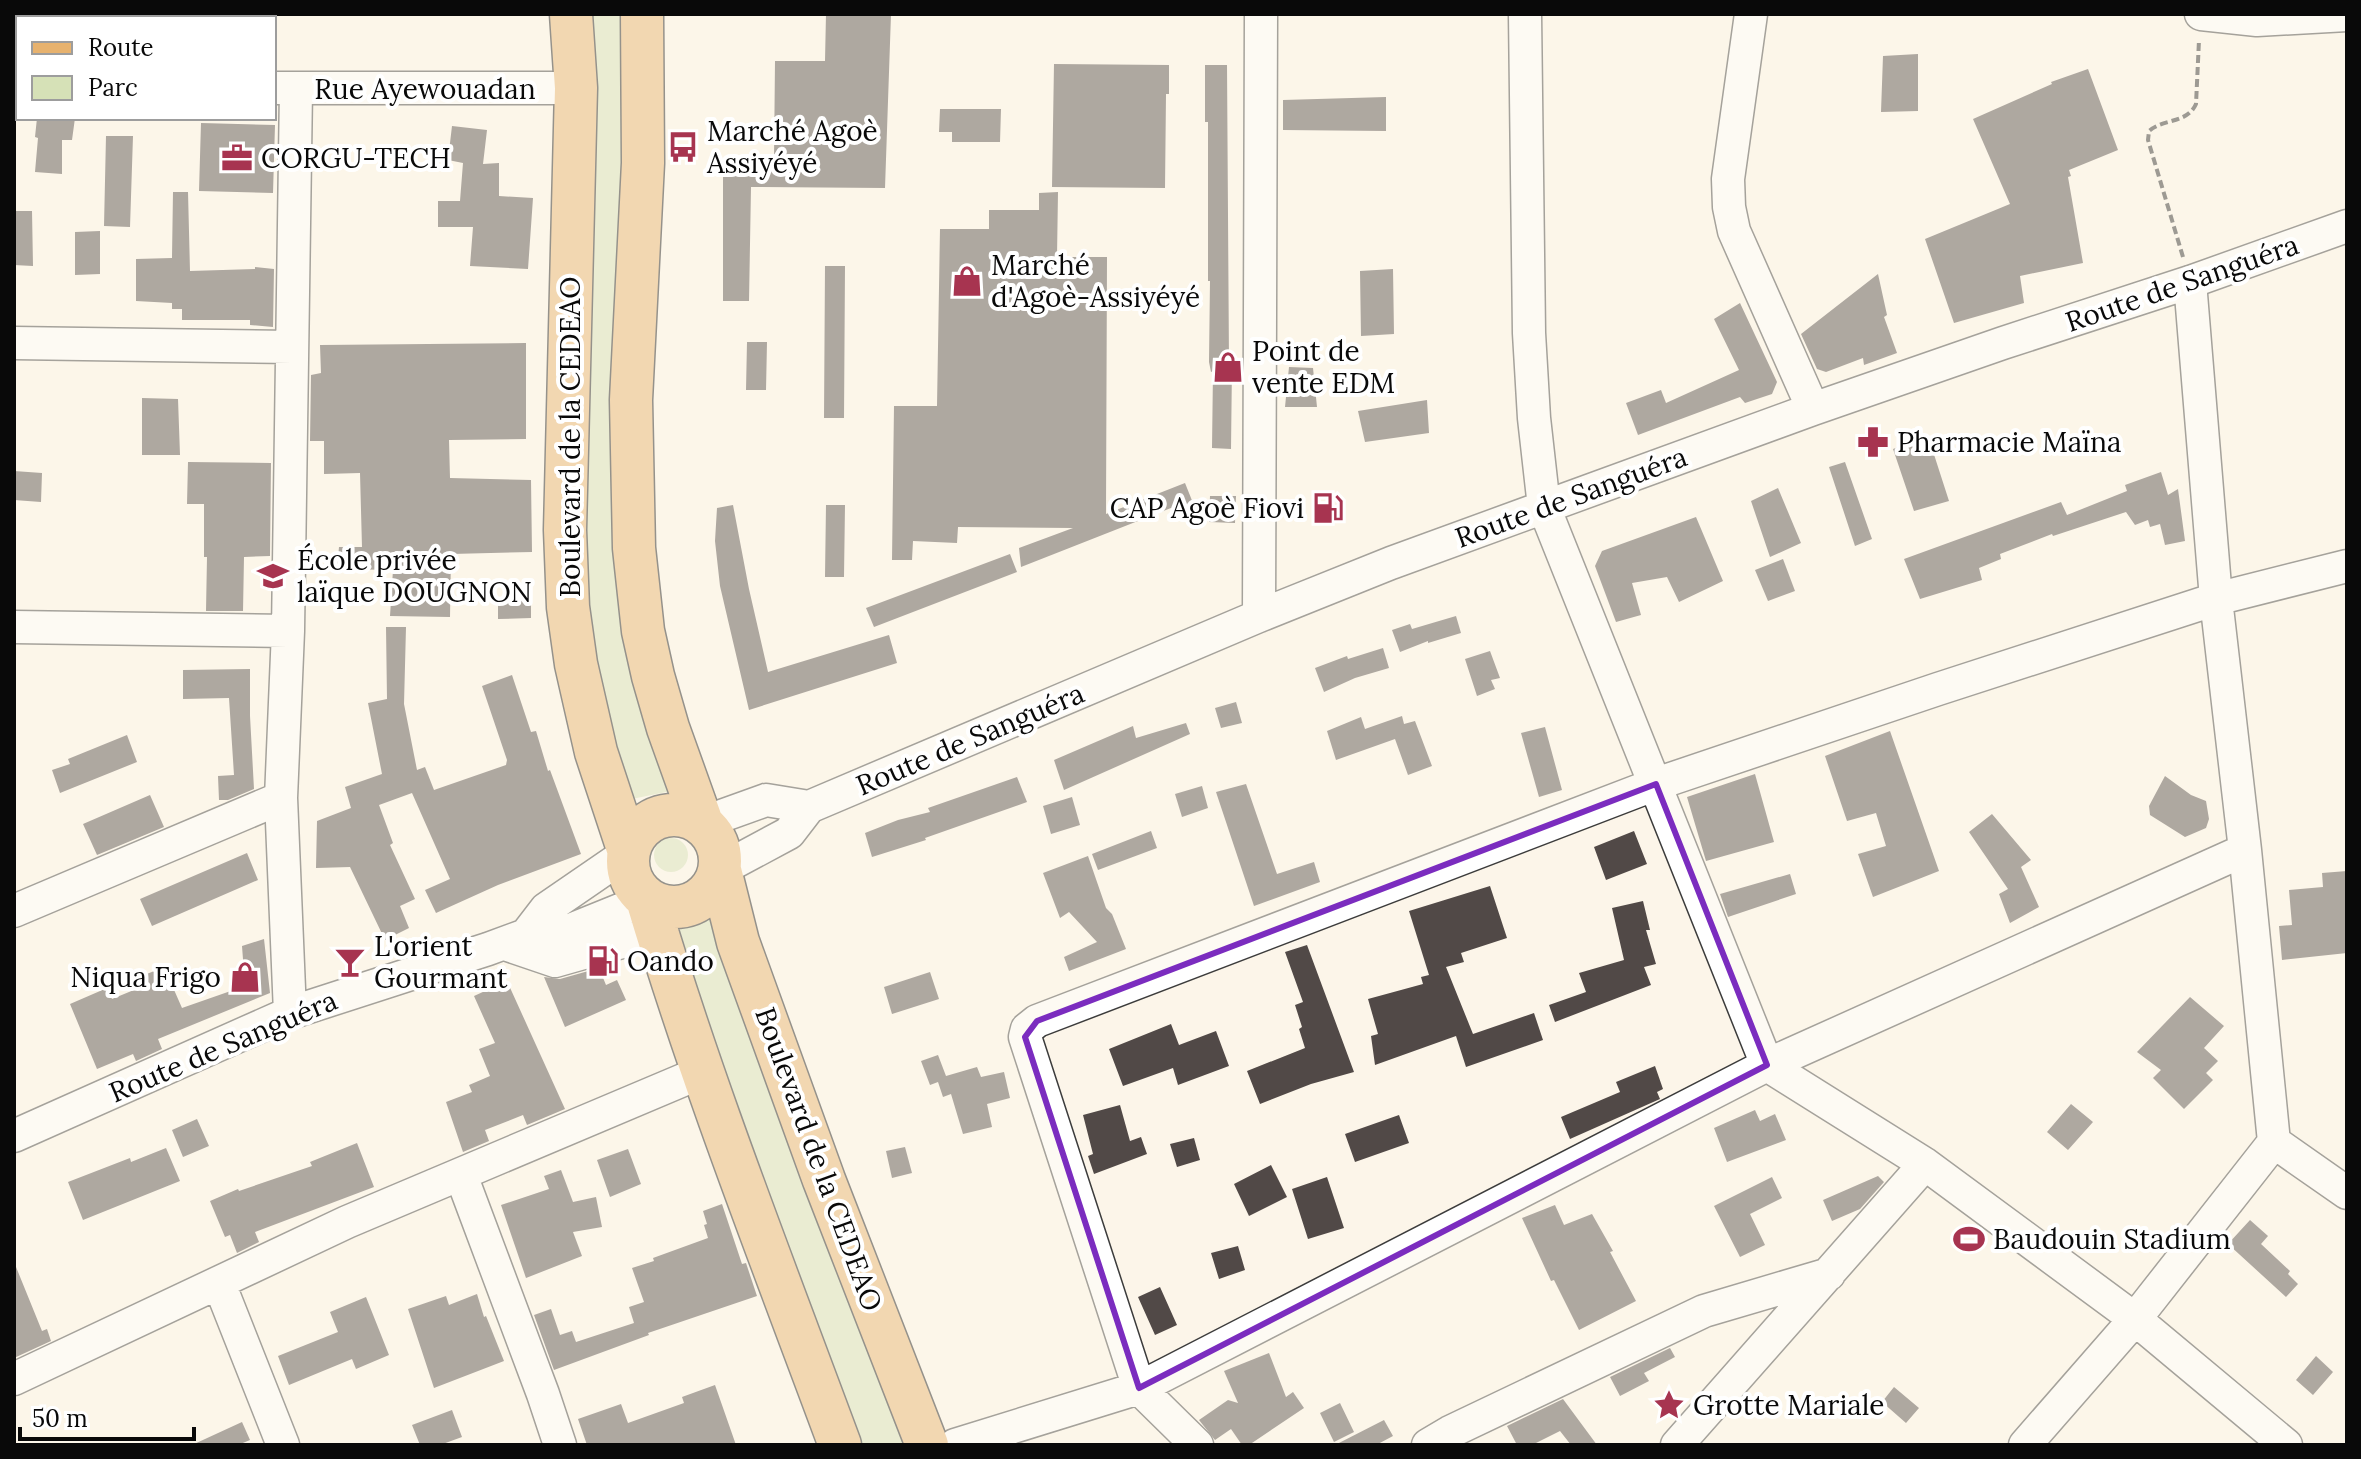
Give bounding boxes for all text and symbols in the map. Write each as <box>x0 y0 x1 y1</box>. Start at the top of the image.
legend <box>16 16 276 120</box>
text: Route <box>88 32 154 63</box>
street label: Rue Ayewouadan <box>314 71 536 107</box>
text: Parc <box>88 72 138 103</box>
place label: Marché Agoè Assiyéyé <box>706 113 878 181</box>
bus stop icon: Marché Agoè Assiyéyé <box>666 130 700 164</box>
place label: CORGU-TECH <box>261 140 451 176</box>
office icon: CORGU-TECH <box>220 141 254 175</box>
street label: Route de Sanguéra <box>2061 226 2303 340</box>
place label: Marché d'Agoè-Assiyéyé <box>991 247 1200 315</box>
shop icon: Marché d'Agoè-Assiyéyé <box>950 264 984 298</box>
street label: Boulevard de la CEDEAO <box>552 277 588 597</box>
place label: Point de vente EDM <box>1252 333 1395 401</box>
shop icon: Point de vente EDM <box>1211 350 1245 384</box>
place label: Pharmacie Maïna <box>1897 424 2121 460</box>
pharmacy icon: Pharmacie Maïna <box>1856 425 1890 459</box>
street label: Route de Sanguéra <box>1450 438 1692 556</box>
place label: CAP Agoè Fiovi <box>1110 490 1304 526</box>
fuel station icon: CAP Agoè Fiovi <box>1311 491 1345 525</box>
place label: École privée laïque DOUGNON <box>297 542 532 610</box>
school or university icon: École privée laïque DOUGNON <box>256 559 290 593</box>
street label: Route de Sanguéra <box>851 675 1089 803</box>
place label: L'orient Gourmant <box>374 928 508 996</box>
place label: Oando <box>627 943 714 979</box>
fuel station icon: Oando <box>586 944 620 978</box>
bar icon: L'orient Gourmant <box>333 945 367 979</box>
place label: Niqua Frigo <box>70 959 221 995</box>
shop icon: Niqua Frigo <box>228 960 262 994</box>
street label: Route de Sanguéra <box>104 982 342 1110</box>
street label: Boulevard de la CEDEAO <box>747 1002 891 1316</box>
place label: Baudouin Stadium <box>1993 1221 2231 1257</box>
sports icon: Baudouin Stadium <box>1952 1222 1986 1256</box>
place label: Grotte Mariale <box>1693 1387 1885 1423</box>
place icon: Grotte Mariale <box>1652 1388 1686 1422</box>
scale bar <box>20 1391 194 1441</box>
text: 50 m <box>32 1403 88 1434</box>

